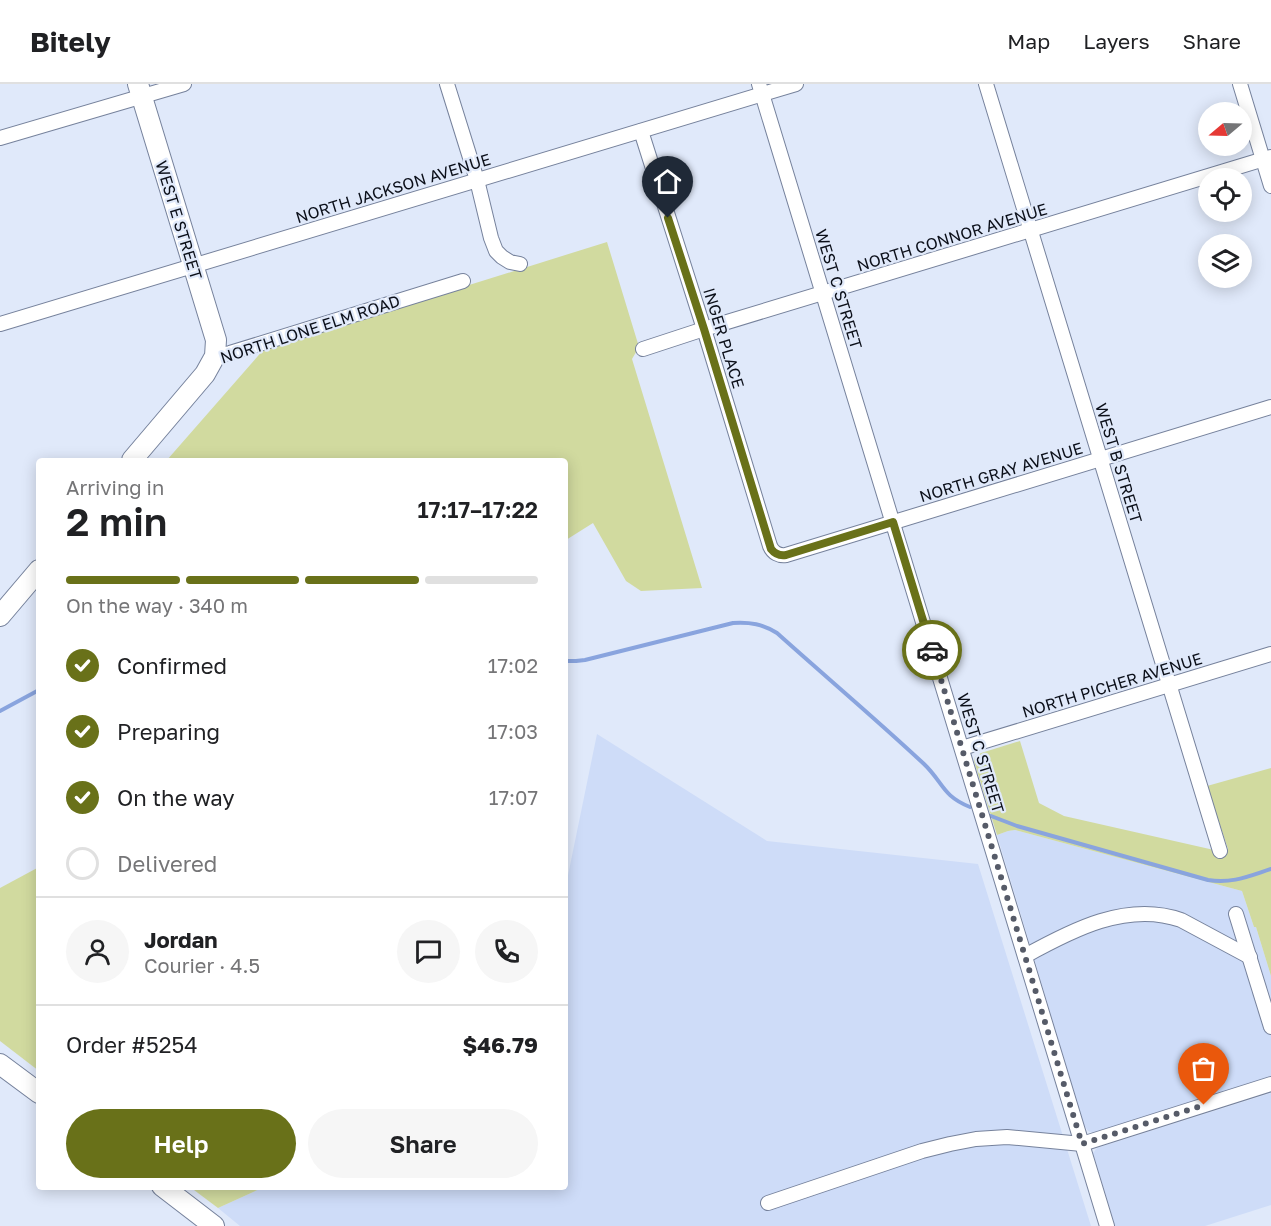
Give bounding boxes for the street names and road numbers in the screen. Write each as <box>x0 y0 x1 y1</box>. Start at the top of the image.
street label: NORTH JACKSON AVENUE <box>293 149 493 227</box>
street label: WEST E STREET <box>151 158 207 282</box>
street label: NORTH CONNOR AVENUE <box>854 199 1050 275</box>
street label: WEST C STREET <box>811 227 867 352</box>
street label: INGER PLACE <box>699 285 749 391</box>
street label: NORTH LONE ELM ROAD <box>218 290 402 368</box>
street label: WEST B STREET <box>1091 401 1147 525</box>
street label: NORTH GRAY AVENUE <box>917 438 1085 506</box>
street label: NORTH PICHER AVENUE <box>1019 648 1205 722</box>
street label: WEST C STREET <box>953 691 1009 816</box>

